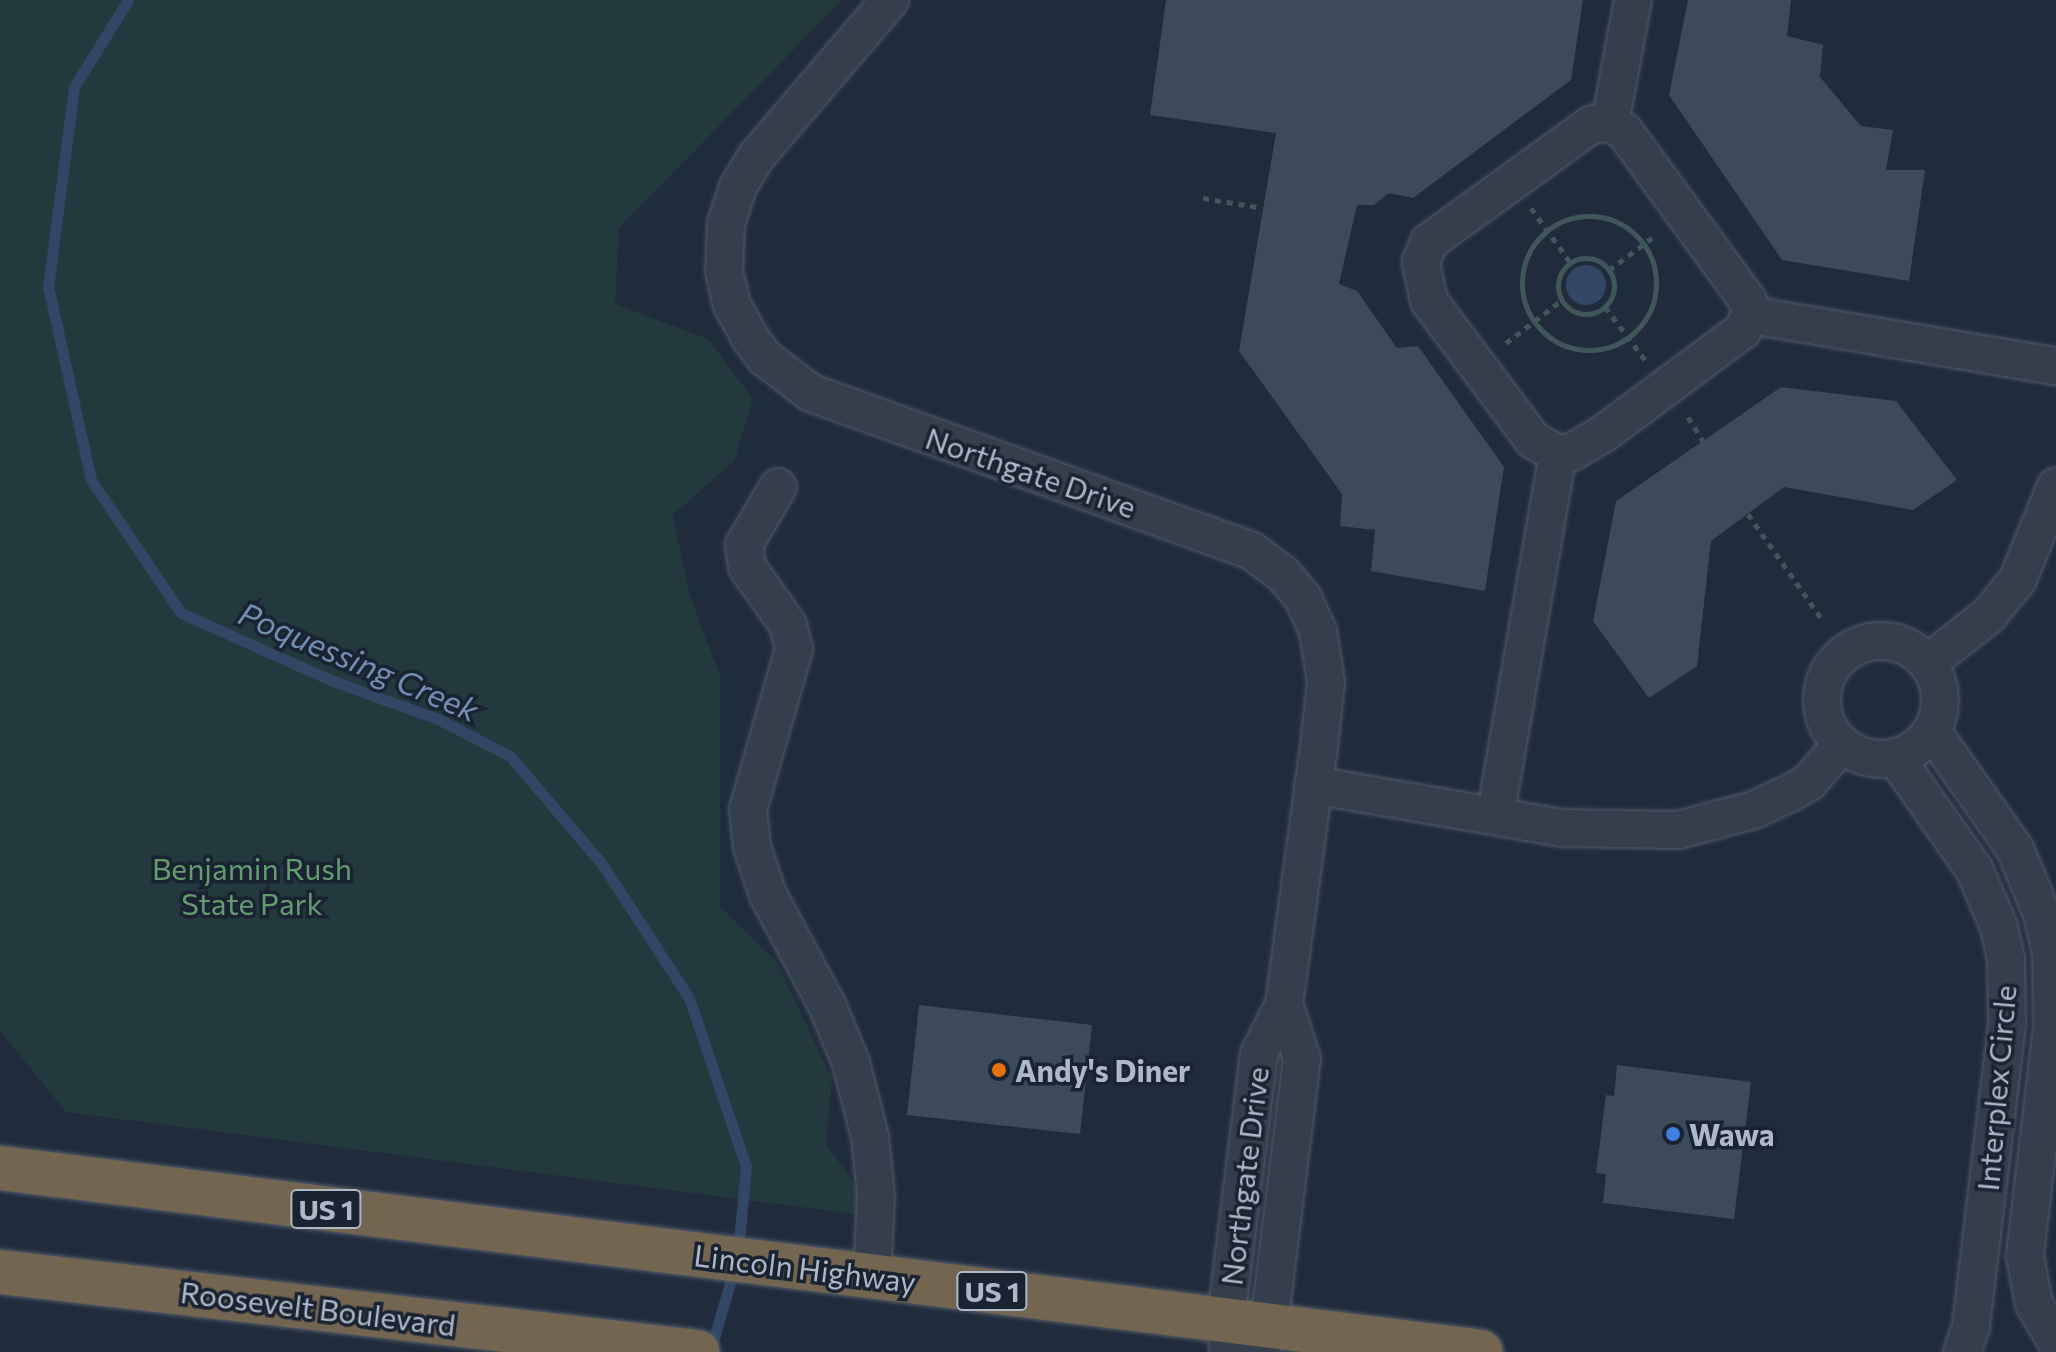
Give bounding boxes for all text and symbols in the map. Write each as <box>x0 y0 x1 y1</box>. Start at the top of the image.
street label: Northgate Drive <box>921 419 1141 525</box>
water label: Poquessing Creek <box>233 593 485 729</box>
park label: Benjamin Rush State Park <box>152 850 352 920</box>
street label: Interplex Circle <box>1969 984 2023 1192</box>
place label: Andy's Diner <box>1015 1052 1190 1088</box>
marker: Andy's Diner <box>990 1061 1008 1079</box>
street label: Northgate Drive <box>1213 1065 1275 1287</box>
place label: Wawa <box>1689 1116 1775 1152</box>
marker: Wawa <box>1664 1125 1682 1143</box>
road number: US 1 <box>290 1185 362 1233</box>
street label: Lincoln Highway <box>692 1237 918 1299</box>
road number: US 1 <box>956 1267 1028 1315</box>
street label: Roosevelt Boulevard <box>178 1273 458 1343</box>

